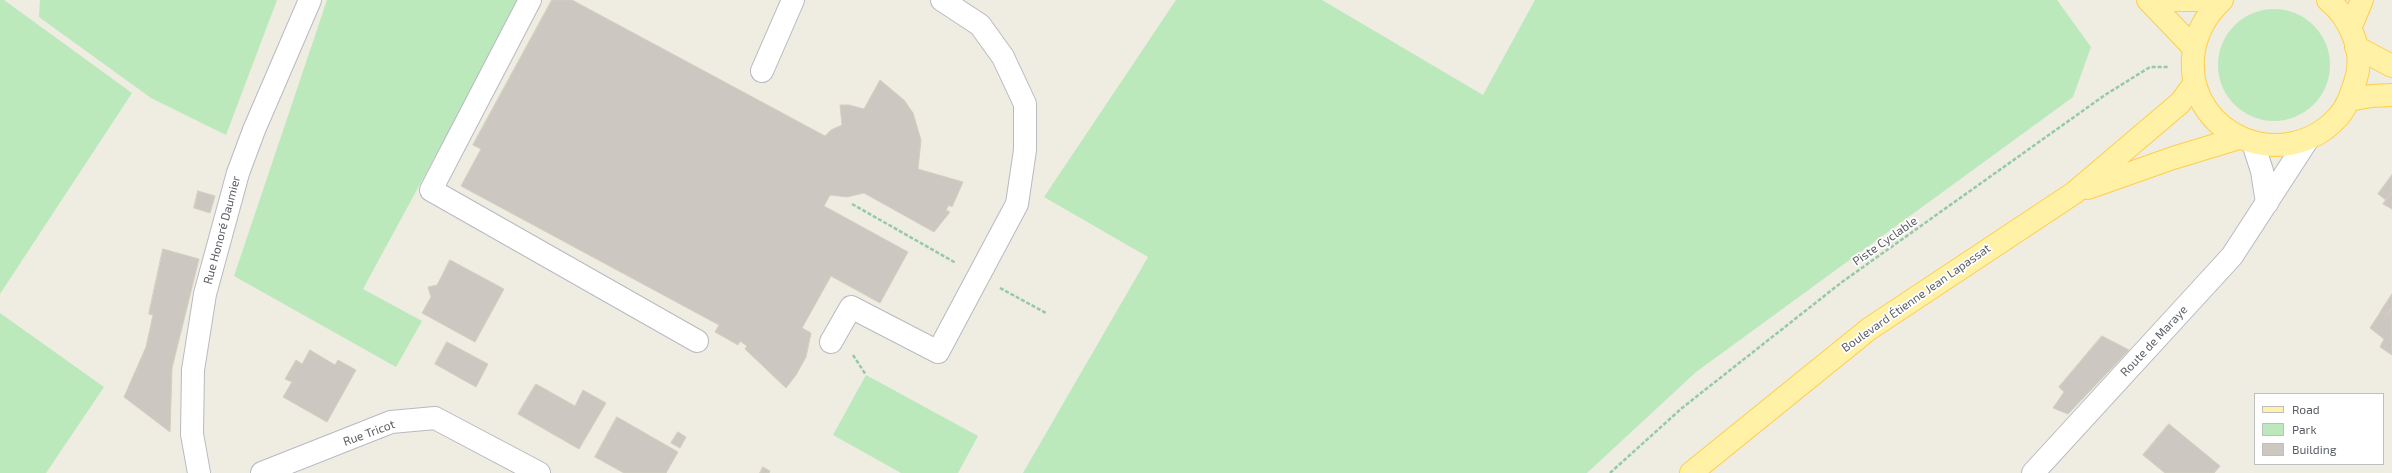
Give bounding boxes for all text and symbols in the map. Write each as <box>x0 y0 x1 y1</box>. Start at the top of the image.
street label: Rue Honoré Daumier <box>201 174 243 286</box>
street label: Piste Cyclable <box>1850 213 1920 269</box>
street label: Boulevard Étienne Jean Lapassat <box>1839 241 1993 355</box>
street label: Route de Maraye <box>2117 302 2191 380</box>
legend <box>2254 393 2384 465</box>
text: Road <box>2292 402 2320 416</box>
street label: Rue Tricot <box>341 417 397 449</box>
text: Park <box>2292 422 2317 436</box>
text: Building <box>2292 442 2336 456</box>

